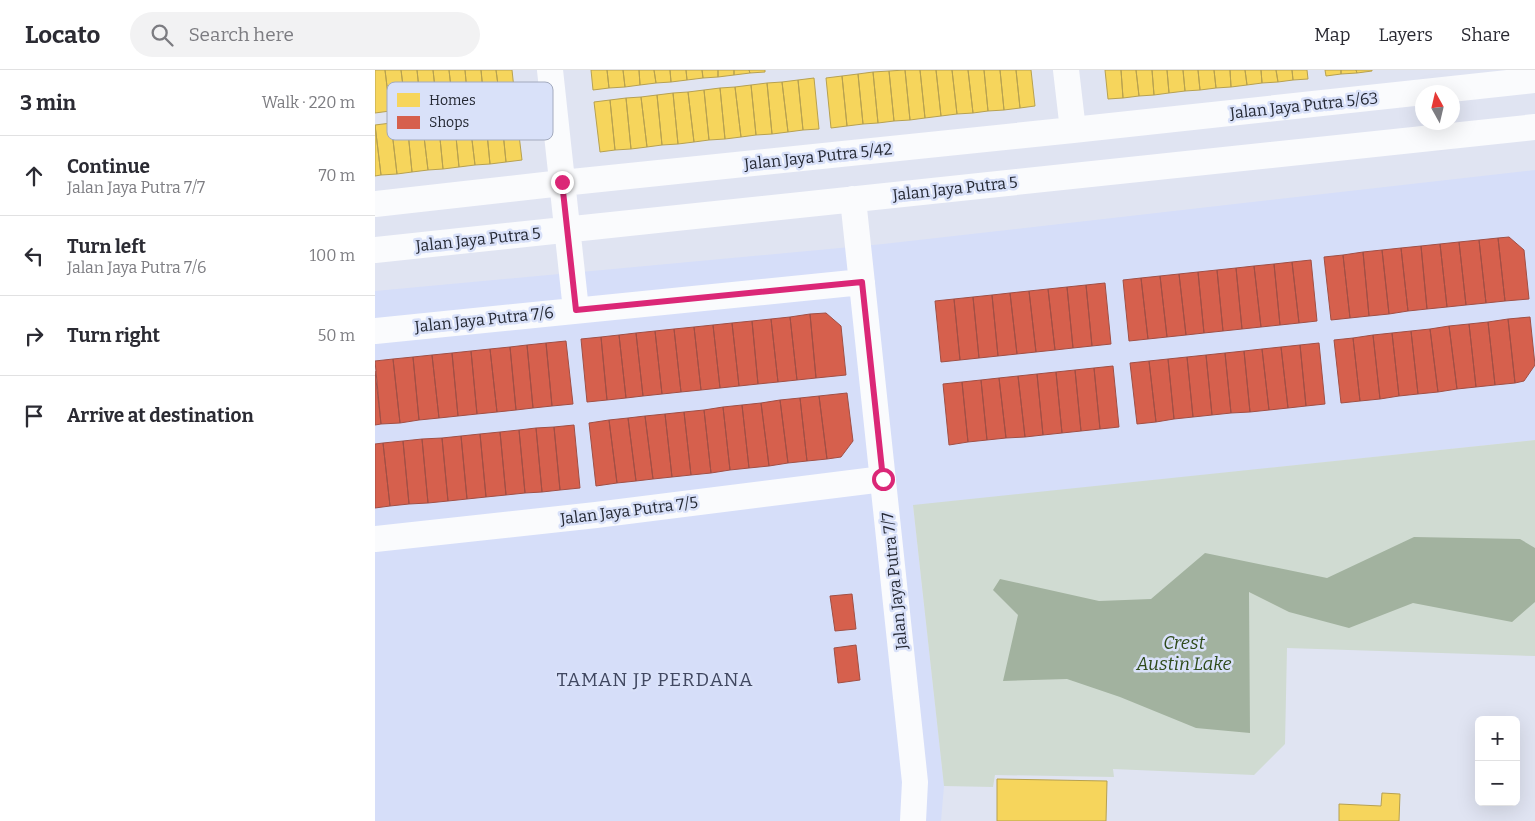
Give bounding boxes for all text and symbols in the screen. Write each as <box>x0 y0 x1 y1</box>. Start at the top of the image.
search box <box>130 12 480 57</box>
text: Locato <box>25 21 100 49</box>
icon: search <box>148 21 176 49</box>
text: Search here <box>188 23 294 46</box>
text: Map <box>1314 24 1350 46</box>
text: Layers <box>1378 24 1433 46</box>
text: Share <box>1461 24 1510 46</box>
legend <box>387 82 553 140</box>
north arrow <box>1415 85 1460 130</box>
street label: Jalan Jaya Putra 5/63 <box>1228 88 1379 123</box>
text: 3 min <box>20 90 76 116</box>
text: Homes <box>429 92 476 109</box>
text: Walk · 220 m <box>262 93 355 112</box>
text: Shops <box>429 114 469 131</box>
street label: Jalan Jaya Putra 5/42 <box>742 139 893 174</box>
text: Continue <box>67 155 150 178</box>
icon: ahead <box>20 162 48 190</box>
text: 70 m <box>319 166 355 185</box>
route end <box>551 171 574 194</box>
street label: Jalan Jaya Putra 5 <box>891 172 1018 205</box>
text: Jalan Jaya Putra 7/7 <box>67 178 205 197</box>
street label: Jalan Jaya Putra 5 <box>414 223 541 256</box>
text: Turn left <box>67 235 146 258</box>
icon: left <box>20 242 48 270</box>
text: 100 m <box>310 246 355 265</box>
text: Jalan Jaya Putra 7/6 <box>67 258 207 277</box>
street label: Jalan Jaya Putra 7/6 <box>413 303 554 336</box>
icon: right <box>20 322 48 350</box>
text: Turn right <box>67 324 160 347</box>
text: 50 m <box>318 326 355 345</box>
icon: arrive <box>20 402 48 430</box>
text: Arrive at destination <box>67 404 254 427</box>
route start <box>872 468 895 491</box>
street label: Jalan Jaya Putra 7/5 <box>558 493 699 528</box>
street label: Jalan Jaya Putra 7/7 <box>878 511 911 652</box>
water label: Crest Austin Lake <box>1135 632 1232 675</box>
district label: TAMAN JP PERDANA <box>557 668 753 691</box>
map controls <box>1475 716 1520 806</box>
button: + <box>1475 716 1520 761</box>
button: − <box>1475 761 1520 806</box>

